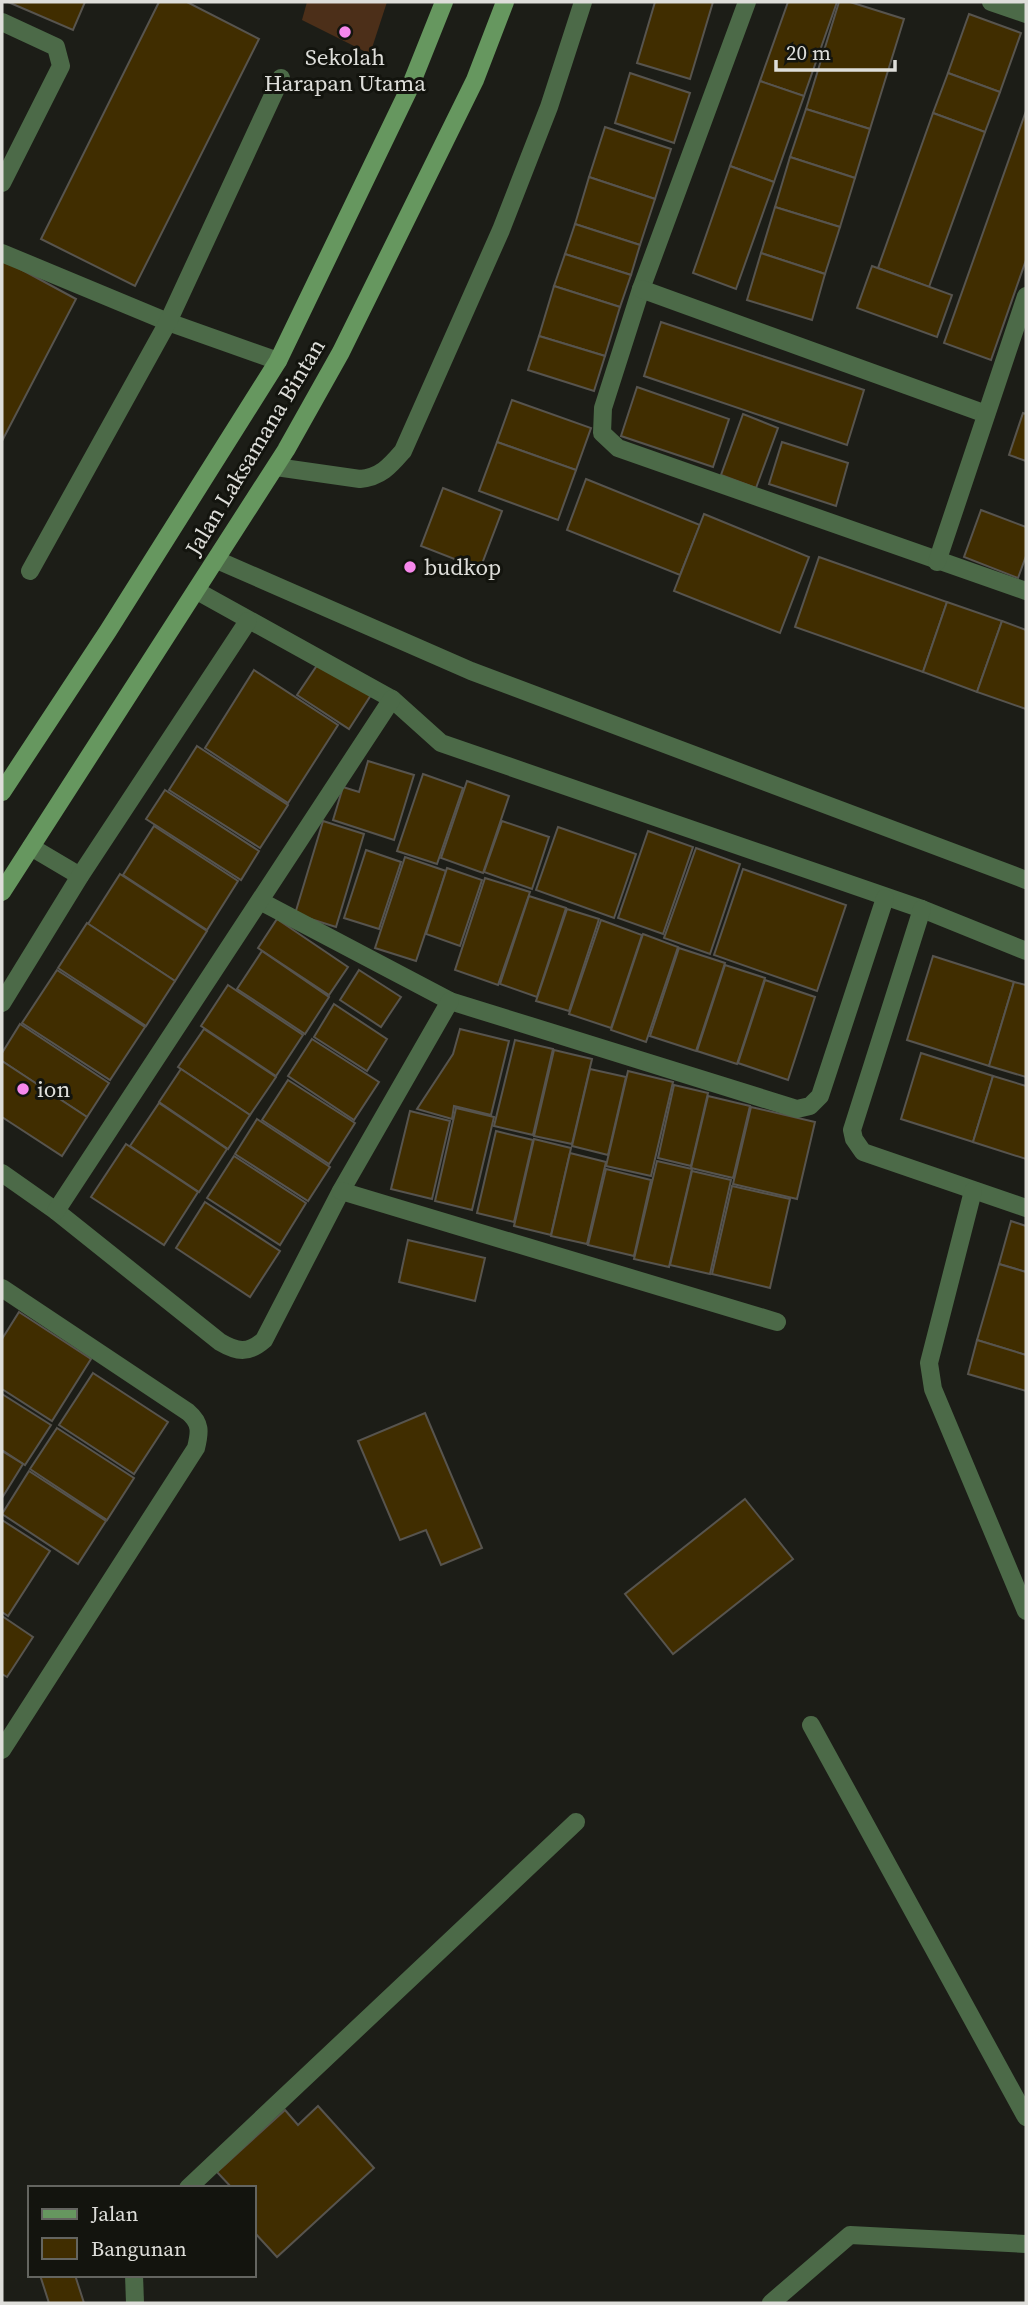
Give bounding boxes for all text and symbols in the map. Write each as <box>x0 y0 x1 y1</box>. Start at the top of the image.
marker: Sekolah Harapan Utama <box>337 24 353 40</box>
scale bar <box>776 28 895 72</box>
text: 20 m <box>786 38 831 67</box>
place label: Sekolah Harapan Utama <box>264 41 426 99</box>
street label: Jalan Laksamana Bintan <box>177 332 333 562</box>
place label: budkop <box>424 551 501 583</box>
marker: budkop <box>402 559 418 575</box>
place label: ion <box>37 1073 70 1105</box>
marker: ion <box>15 1081 31 1097</box>
legend <box>28 2186 256 2277</box>
text: Jalan <box>90 2199 139 2228</box>
text: Bangunan <box>91 2234 187 2263</box>

